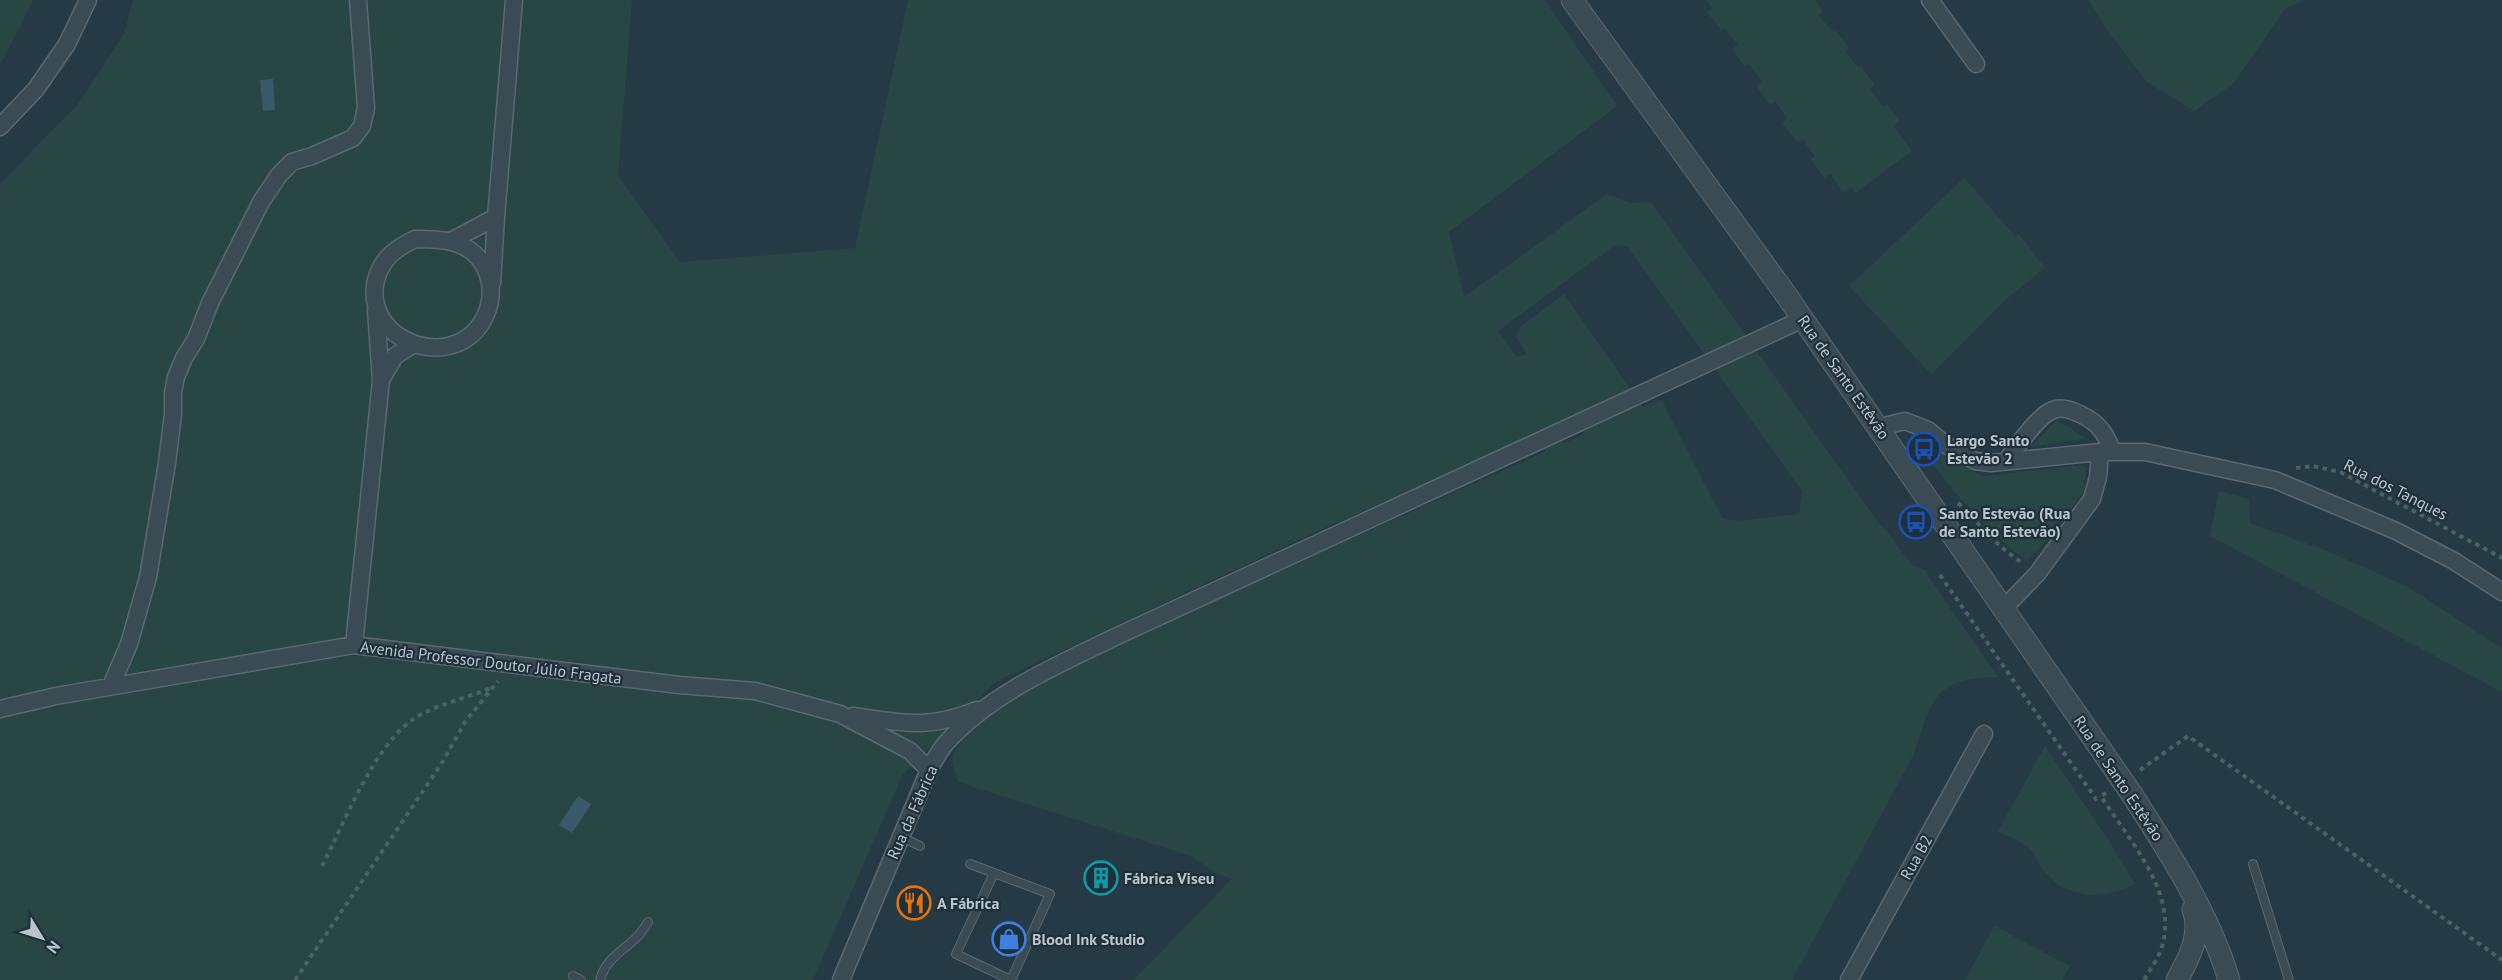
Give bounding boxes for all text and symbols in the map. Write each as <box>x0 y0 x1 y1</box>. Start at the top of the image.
street label: Rua de Santo Estêvão <box>1794 311 1894 443</box>
place label: Largo Santo Estevão 2 <box>1947 430 2030 468</box>
bus stop icon: Largo Santo Estevão 2 <box>1906 431 1942 467</box>
street label: Rua dos Tanques <box>2341 454 2451 524</box>
place label: Santo Estevão (Rua de Santo Estevão) <box>1939 503 2070 541</box>
bus stop icon: Santo Estevão (Rua de Santo Estevão) <box>1898 504 1934 540</box>
street label: Avenida Professor Doutor Júlio Fragata <box>359 636 623 688</box>
street label: Rua de Santo Estêvão <box>2070 711 2168 845</box>
street label: Rua da Fábrica <box>882 762 942 862</box>
street label: Rua B2 <box>1896 831 1936 883</box>
building icon: Fábrica Viseu <box>1083 860 1119 896</box>
place label: Fábrica Viseu <box>1124 868 1214 888</box>
restaurant icon: A Fábrica <box>896 885 932 921</box>
place label: A Fábrica <box>937 893 1000 913</box>
north arrow <box>12 908 72 968</box>
shop icon: Blood Ink Studio <box>991 921 1027 957</box>
place label: Blood Ink Studio <box>1032 929 1145 949</box>
text: N <box>43 937 65 958</box>

